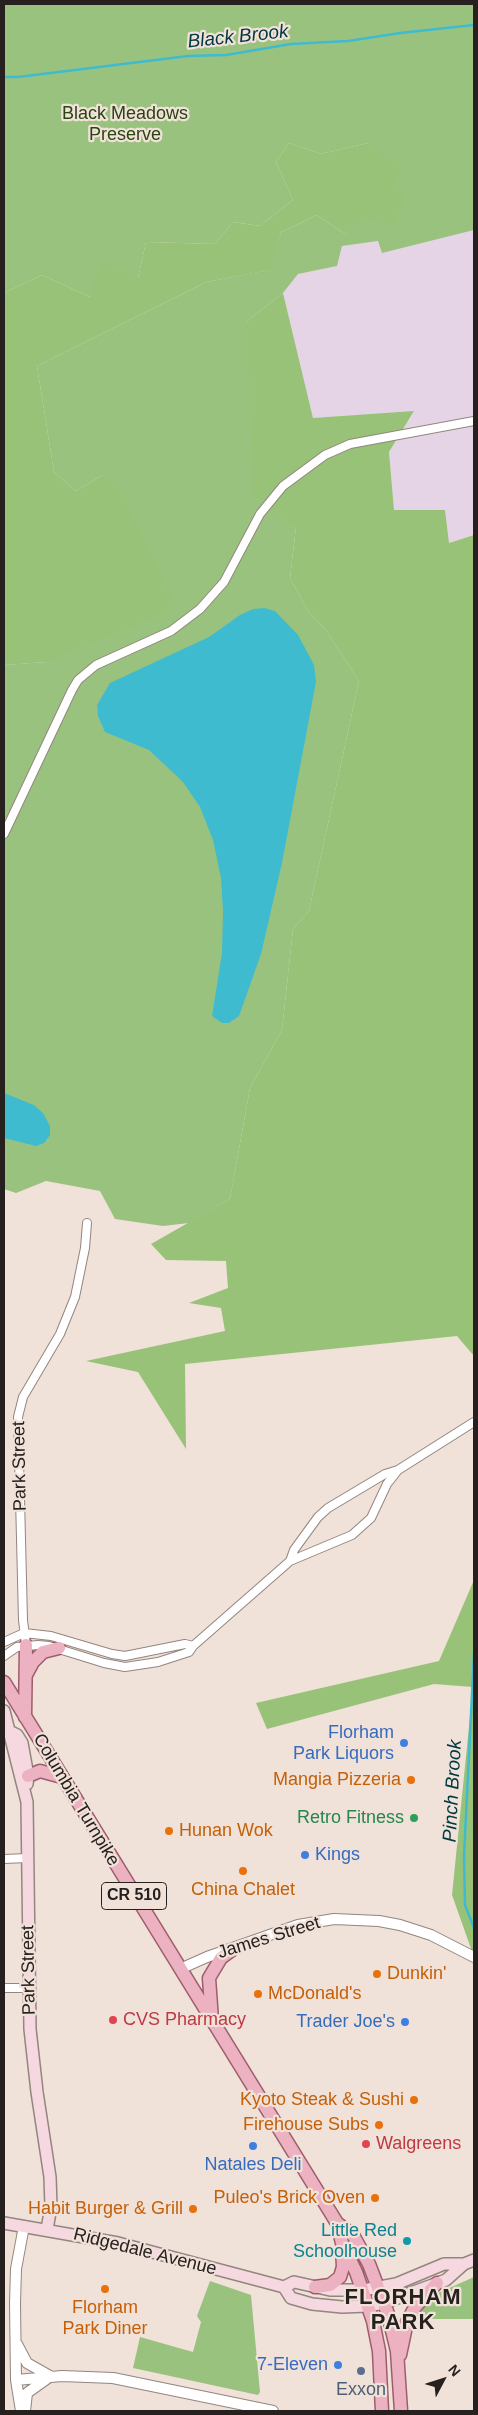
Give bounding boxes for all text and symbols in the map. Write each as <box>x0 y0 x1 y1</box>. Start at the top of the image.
water label: Black Brook <box>186 20 290 54</box>
park label: Black Meadows Preserve <box>62 103 188 146</box>
street label: Park Street <box>8 1421 32 1511</box>
place label: Florham Park Liquors <box>293 1722 394 1765</box>
street label: Columbia Turnpike <box>28 1730 124 1870</box>
marker: Florham Park Liquors <box>398 1737 410 1749</box>
water label: Pinch Brook <box>439 1739 467 1843</box>
place label: Mangia Pizzeria <box>273 1769 401 1791</box>
marker: Mangia Pizzeria <box>405 1774 417 1786</box>
place label: Retro Fitness <box>297 1807 404 1829</box>
marker: Retro Fitness <box>408 1812 420 1824</box>
place label: Hunan Wok <box>179 1820 273 1842</box>
marker: Hunan Wok <box>163 1825 175 1837</box>
place label: Kings <box>315 1844 360 1866</box>
marker: Kings <box>299 1849 311 1861</box>
marker: China Chalet <box>237 1865 249 1877</box>
place label: China Chalet <box>191 1879 295 1901</box>
road number: CR 510 <box>102 1882 166 1910</box>
street label: James Street <box>215 1912 323 1964</box>
street label: Park Street <box>17 1925 41 2015</box>
place label: Dunkin' <box>387 1963 446 1985</box>
marker: Dunkin' <box>371 1968 383 1980</box>
place label: McDonald's <box>268 1983 361 2005</box>
marker: McDonald's <box>252 1988 264 2000</box>
place label: CVS Pharmacy <box>123 2009 246 2031</box>
place label: Trader Joe's <box>296 2011 395 2033</box>
marker: CVS Pharmacy <box>107 2014 119 2026</box>
marker: Trader Joe's <box>399 2016 411 2028</box>
place label: Kyoto Steak & Sushi <box>240 2089 404 2111</box>
marker: Kyoto Steak & Sushi <box>408 2094 420 2106</box>
place label: Firehouse Subs <box>243 2114 369 2136</box>
marker: Firehouse Subs <box>373 2119 385 2131</box>
place label: Walgreens <box>376 2133 461 2155</box>
marker: Walgreens <box>360 2138 372 2150</box>
marker: Natales Deli <box>247 2140 259 2152</box>
place label: Natales Deli <box>204 2154 302 2176</box>
place label: Puleo's Brick Oven <box>214 2187 365 2209</box>
marker: Puleo's Brick Oven <box>369 2192 381 2204</box>
place label: Habit Burger & Grill <box>28 2198 183 2220</box>
marker: Habit Burger & Grill <box>187 2203 199 2215</box>
place label: Little Red Schoolhouse <box>293 2220 397 2262</box>
street label: Ridgedale Avenue <box>71 2224 219 2280</box>
marker: Little Red Schoolhouse <box>401 2235 413 2247</box>
marker: Florham Park Diner <box>99 2283 111 2295</box>
district label: FLORHAM PARK <box>344 2285 462 2336</box>
place label: Florham Park Diner <box>62 2297 148 2340</box>
place label: 7-Eleven <box>257 2354 328 2376</box>
north arrow <box>418 2355 468 2405</box>
marker: 7-Eleven <box>332 2359 344 2371</box>
text: N <box>445 2361 464 2379</box>
marker: Exxon <box>355 2365 367 2377</box>
place label: Exxon <box>336 2379 386 2401</box>

